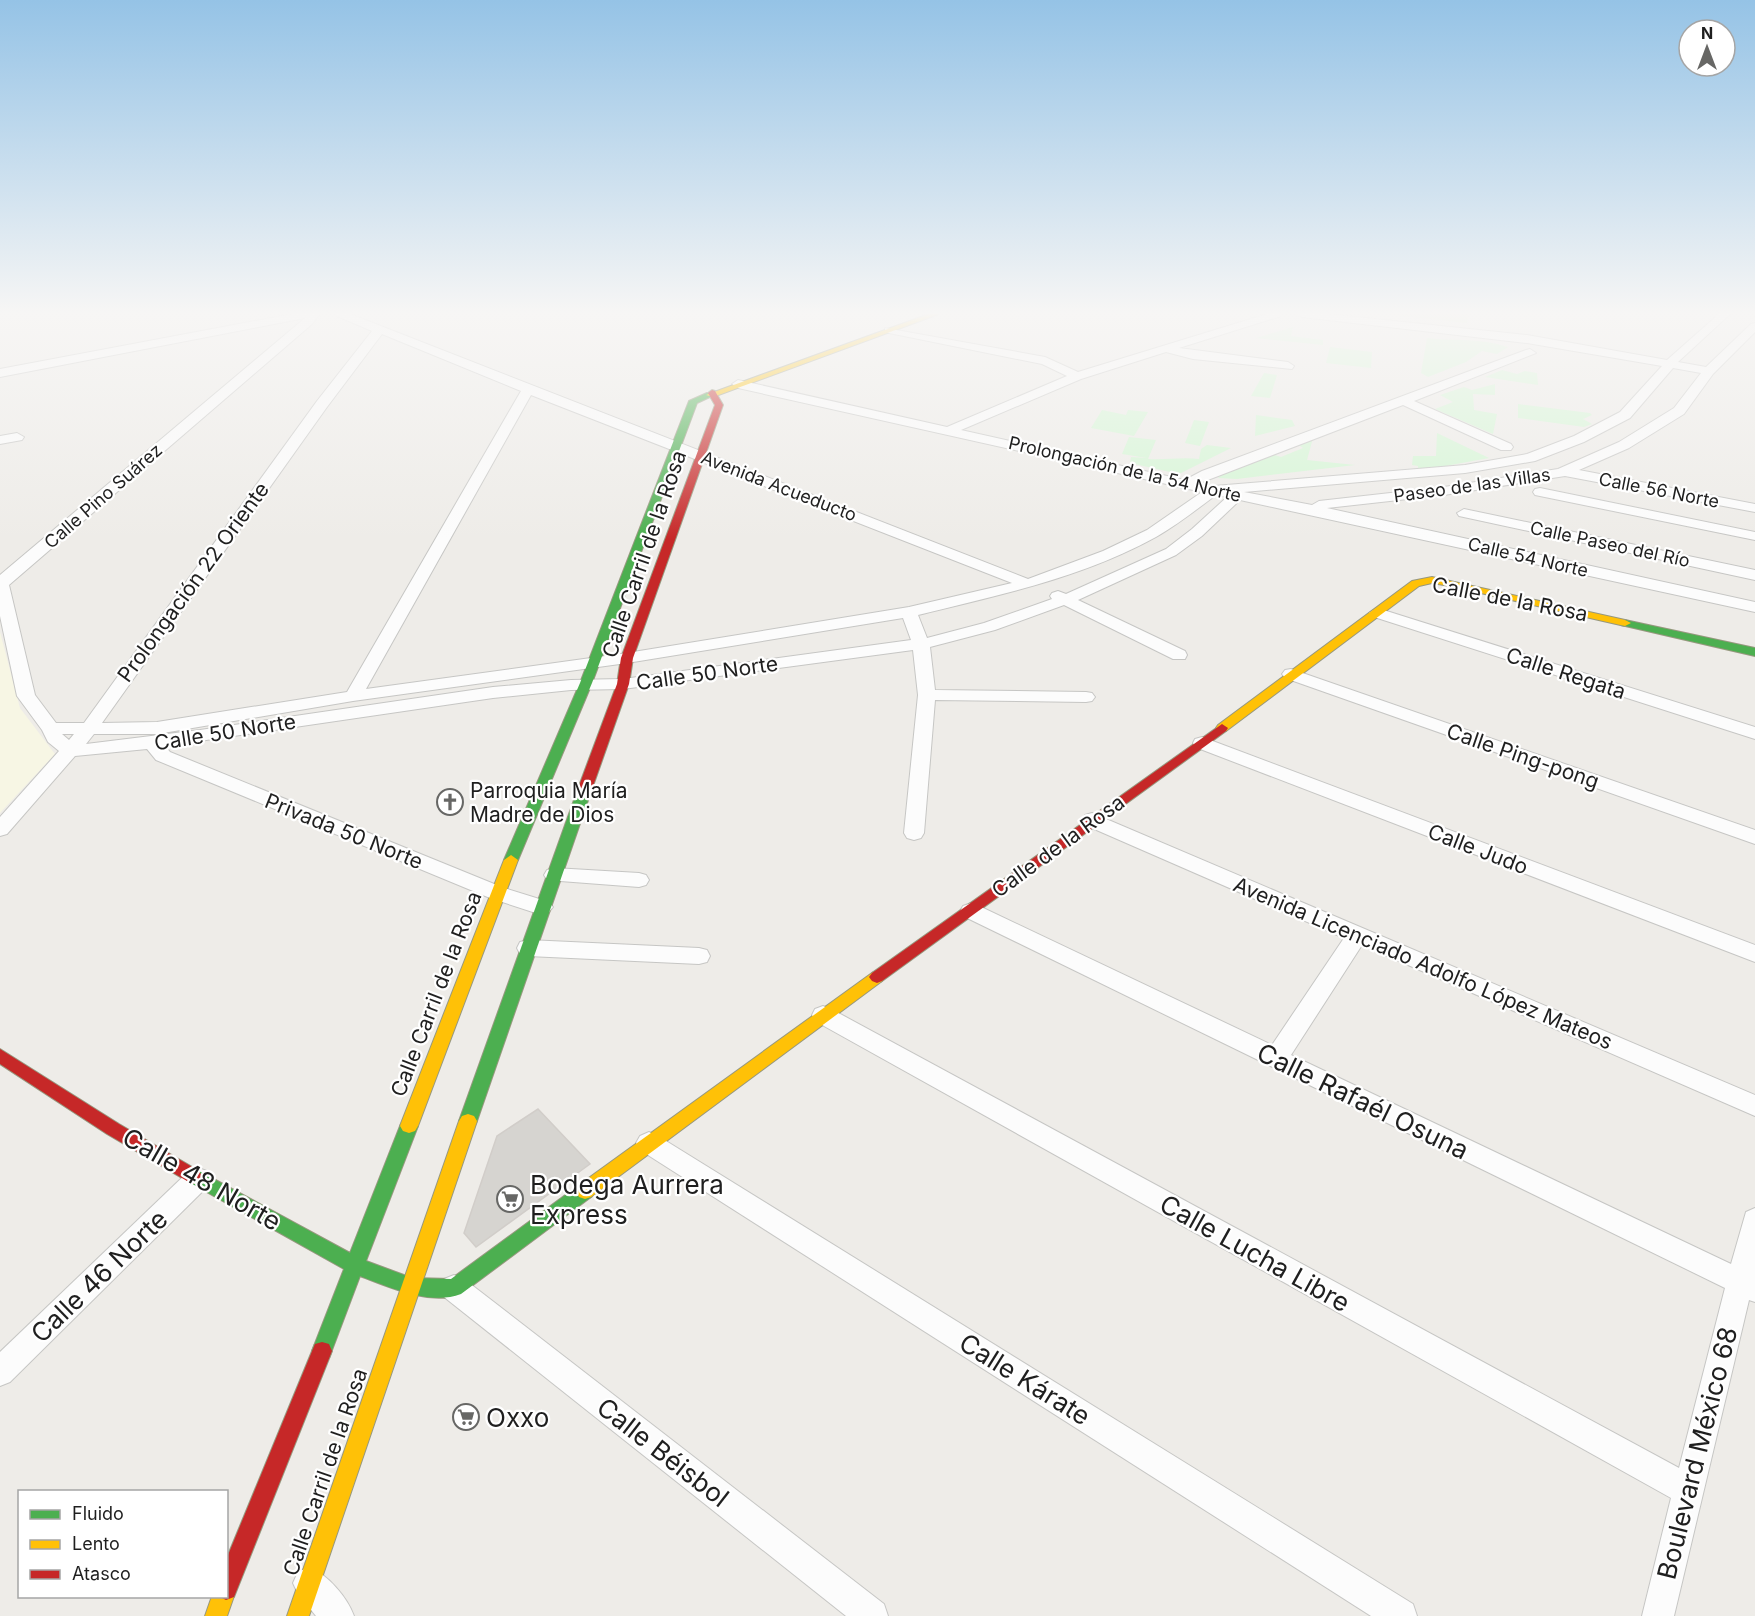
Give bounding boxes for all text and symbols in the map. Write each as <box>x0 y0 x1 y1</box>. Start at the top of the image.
north arrow <box>1677 18 1737 78</box>
text: N <box>1701 23 1713 43</box>
street label: Prolongación de la 54 Norte <box>1007 432 1243 506</box>
street label: Calle Pino Suárez <box>40 439 166 553</box>
street label: Calle Carril de la Rosa <box>597 447 691 661</box>
street label: Avenida Acueducto <box>698 447 860 525</box>
street label: Paseo de las Villas <box>1392 464 1552 506</box>
street label: Calle 56 Norte <box>1597 468 1721 512</box>
street label: Prolongación 22 Oriente <box>112 477 274 687</box>
street label: Calle Paseo del Río <box>1528 517 1692 571</box>
street label: Calle 54 Norte <box>1466 533 1590 581</box>
street label: Calle de la Rosa <box>1430 572 1590 626</box>
street label: Calle Regata <box>1503 642 1629 704</box>
street label: Calle 50 Norte <box>634 651 780 695</box>
street label: Calle 50 Norte <box>152 708 298 756</box>
street label: Calle Ping-pong <box>1443 718 1603 794</box>
place label: Parroquia María Madre de Dios <box>470 778 628 827</box>
church icon: Parroquia María Madre de Dios <box>435 787 465 817</box>
street label: Privada 50 Norte <box>261 788 427 874</box>
street label: Calle de la Rosa <box>987 789 1129 903</box>
street label: Calle Judo <box>1424 818 1532 880</box>
street label: Avenida Licenciado Adolfo López Mateos <box>1230 872 1616 1054</box>
street label: Calle Carril de la Rosa <box>385 888 487 1100</box>
street label: Calle Rafaél Osuna <box>1252 1036 1474 1166</box>
street label: Calle 48 Norte <box>117 1121 287 1237</box>
place label: Bodega Aurrera Express <box>530 1169 724 1230</box>
supermarket icon: Bodega Aurrera Express <box>495 1184 525 1214</box>
street label: Calle Lucha Libre <box>1155 1188 1355 1318</box>
street label: Calle 46 Norte <box>24 1203 174 1349</box>
street label: Boulevard México 68 <box>1651 1324 1743 1582</box>
street label: Calle Kárate <box>954 1327 1096 1431</box>
street label: Calle Carril de la Rosa <box>278 1365 372 1579</box>
street label: Calle Béisbol <box>591 1391 735 1513</box>
supermarket icon: Oxxo <box>451 1402 481 1432</box>
place label: Oxxo <box>486 1402 549 1433</box>
legend <box>18 1490 228 1598</box>
text: Fluido <box>72 1503 124 1524</box>
text: Lento <box>72 1533 120 1554</box>
text: Atasco <box>72 1563 131 1584</box>

